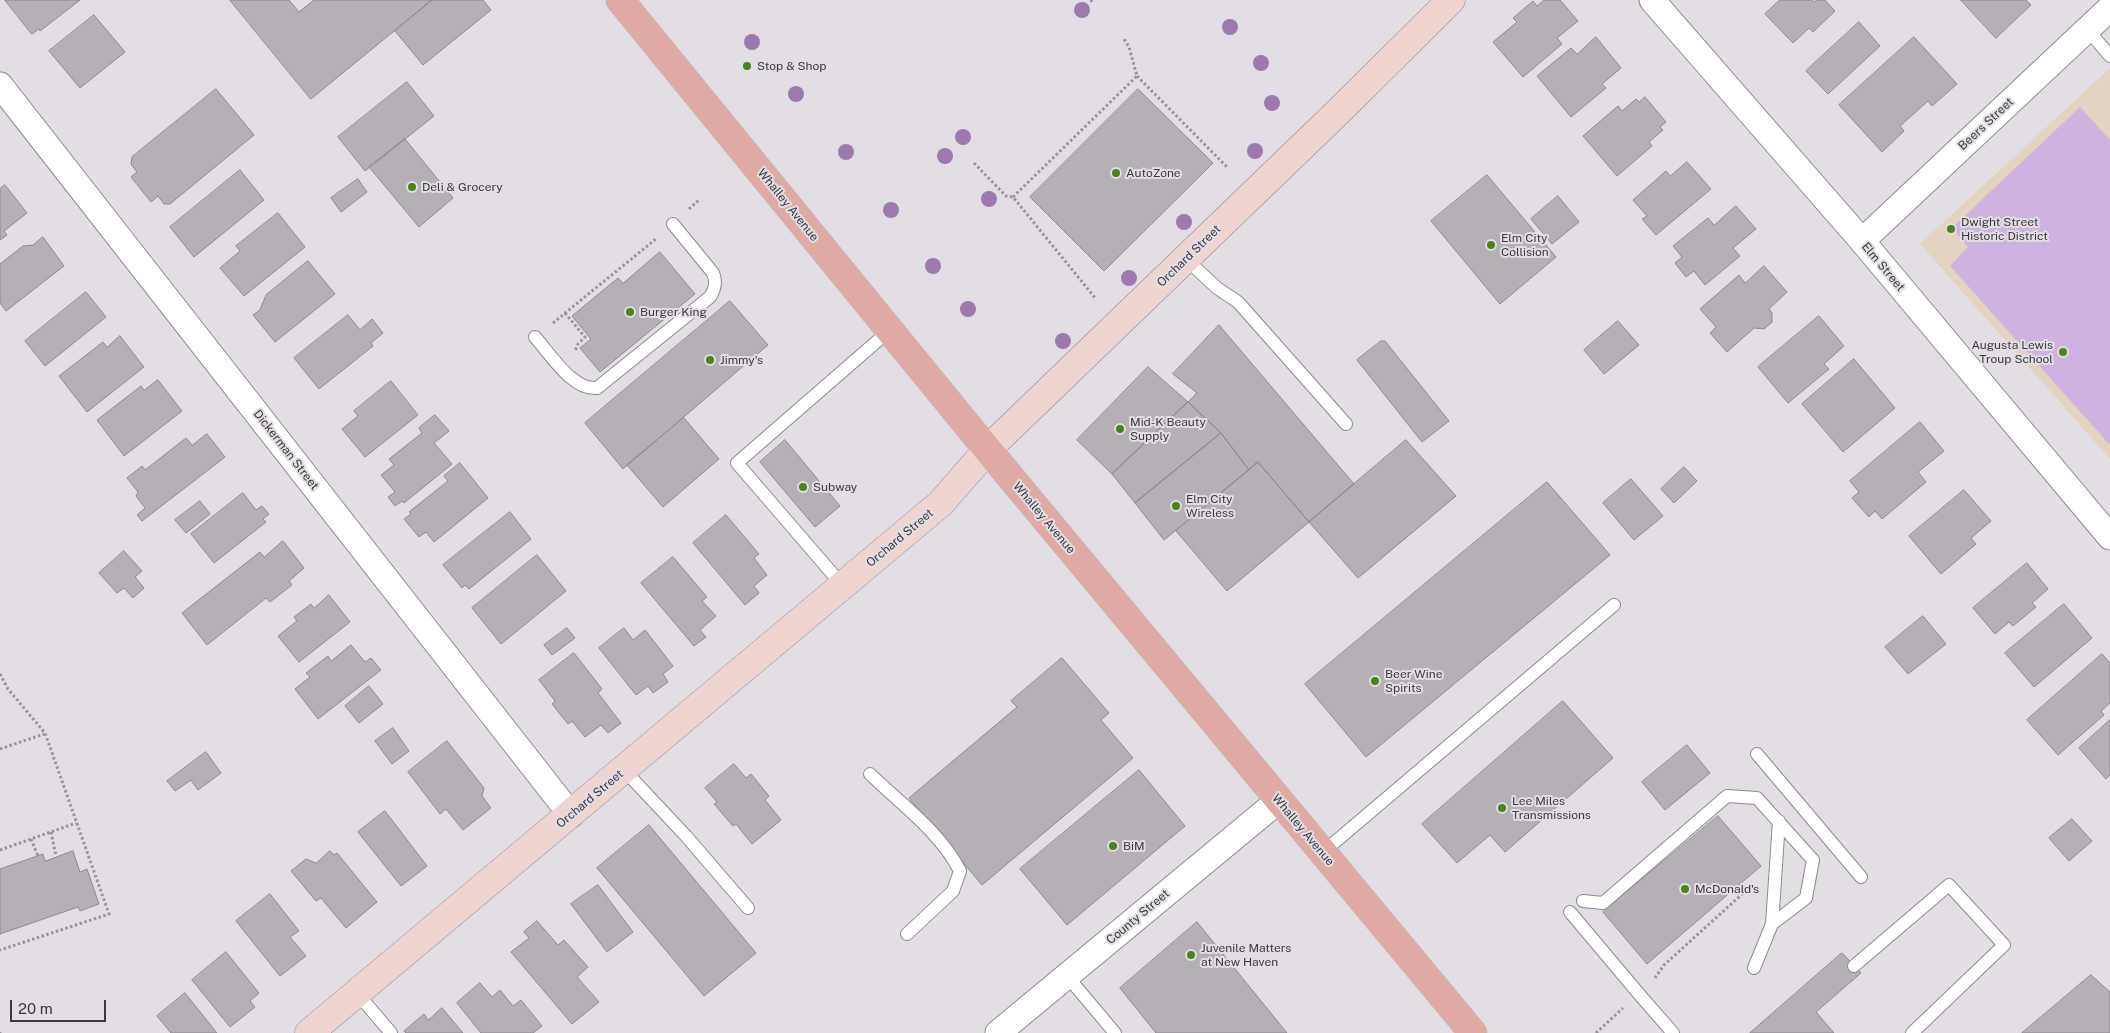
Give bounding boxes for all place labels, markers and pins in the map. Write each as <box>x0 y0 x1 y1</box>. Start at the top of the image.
place label: Stop & Shop <box>757 59 826 73</box>
marker: Stop & Shop <box>741 60 753 72</box>
place label: AutoZone <box>1126 166 1181 180</box>
marker: AutoZone <box>1110 167 1122 179</box>
place label: Deli & Grocery <box>422 180 503 194</box>
marker: Deli & Grocery <box>406 181 418 193</box>
place label: Dwight Street Historic District <box>1961 215 2048 243</box>
marker: Dwight Street Historic District <box>1945 223 1957 235</box>
place label: Elm City Collision <box>1501 231 1549 259</box>
marker: Elm City Collision <box>1485 239 1497 251</box>
place label: Burger King <box>640 305 707 319</box>
marker: Burger King <box>624 306 636 318</box>
place label: Augusta Lewis Troup School <box>1971 338 2053 366</box>
marker: Augusta Lewis Troup School <box>2057 346 2069 358</box>
place label: Jimmy's <box>720 353 763 367</box>
marker: Jimmy's <box>704 354 716 366</box>
place label: Mid-K Beauty Supply <box>1130 415 1206 443</box>
marker: Mid-K Beauty Supply <box>1114 423 1126 435</box>
place label: Subway <box>813 480 857 494</box>
marker: Subway <box>797 481 809 493</box>
place label: Elm City Wireless <box>1186 492 1234 520</box>
marker: Elm City Wireless <box>1170 500 1182 512</box>
place label: Beer Wine Spirits <box>1385 667 1443 695</box>
marker: Beer Wine Spirits <box>1369 675 1381 687</box>
place label: Lee Miles Transmissions <box>1512 794 1591 822</box>
marker: Lee Miles Transmissions <box>1496 802 1508 814</box>
place label: BiM <box>1123 839 1145 853</box>
marker: BiM <box>1107 840 1119 852</box>
place label: McDonald's <box>1695 882 1759 896</box>
marker: McDonald's <box>1679 883 1691 895</box>
place label: Juvenile Matters at New Haven <box>1201 941 1291 969</box>
marker: Juvenile Matters at New Haven <box>1185 949 1197 961</box>

